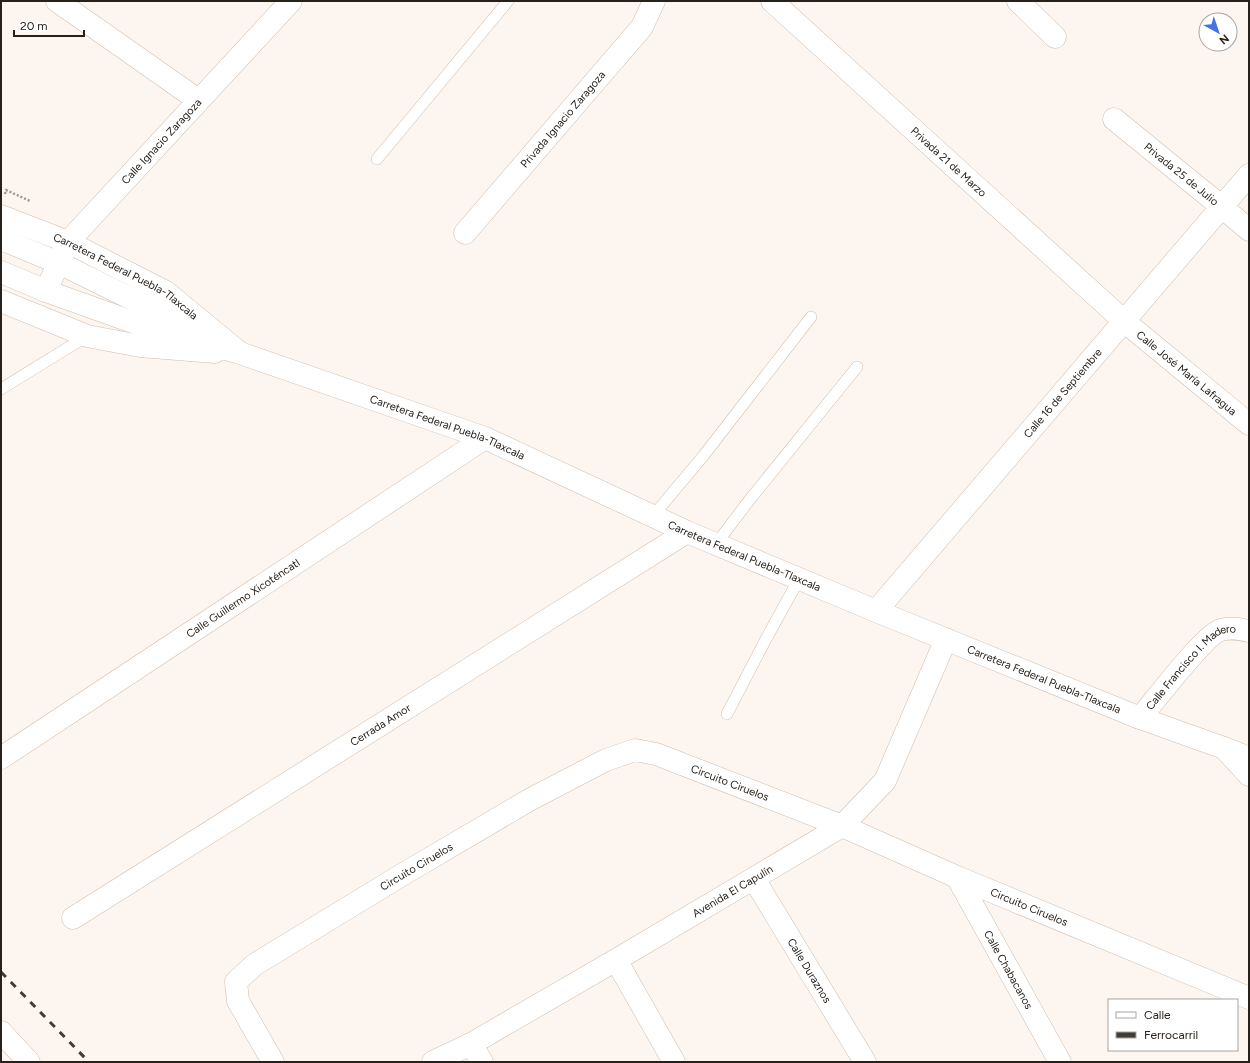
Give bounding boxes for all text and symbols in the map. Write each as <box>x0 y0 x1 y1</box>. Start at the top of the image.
scale bar <box>14 12 84 38</box>
north arrow <box>1198 12 1238 52</box>
text: 20 m <box>20 19 48 33</box>
text: N <box>1217 32 1232 47</box>
street label: Privada Ignacio Zaragoza <box>518 69 608 171</box>
street label: Calle Ignacio Zaragoza <box>119 96 204 187</box>
street label: Privada 21 de Marzo <box>908 124 989 200</box>
street label: Privada 25 de Julio <box>1141 140 1221 209</box>
street label: Carretera Federal Puebla-Tlaxcala <box>51 231 200 322</box>
street label: Calle José María Lafragua <box>1134 328 1239 418</box>
street label: Calle 16 de Septiembre <box>1021 346 1105 441</box>
street label: Carretera Federal Puebla-Tlaxcala <box>368 393 527 463</box>
street label: Carretera Federal Puebla-Tlaxcala <box>666 518 823 594</box>
street label: Calle Guillermo Xicoténcatl <box>184 556 302 641</box>
street label: Calle Francisco I. Madero <box>1143 622 1236 713</box>
street label: Carretera Federal Puebla-Tlaxcala <box>965 643 1123 717</box>
street label: Cerrada Amor <box>348 701 413 749</box>
street label: Circuito Ciruelos <box>689 762 771 804</box>
street label: Circuito Ciruelos <box>378 840 455 894</box>
street label: Avenida El Capulín <box>690 862 775 920</box>
street label: Circuito Ciruelos <box>988 886 1069 929</box>
street label: Calle Chabacanos <box>981 928 1035 1012</box>
street label: Calle Duraznos <box>785 936 834 1005</box>
legend <box>1108 999 1238 1051</box>
text: Calle <box>1144 1008 1171 1022</box>
text: Ferrocarril <box>1144 1028 1198 1042</box>

